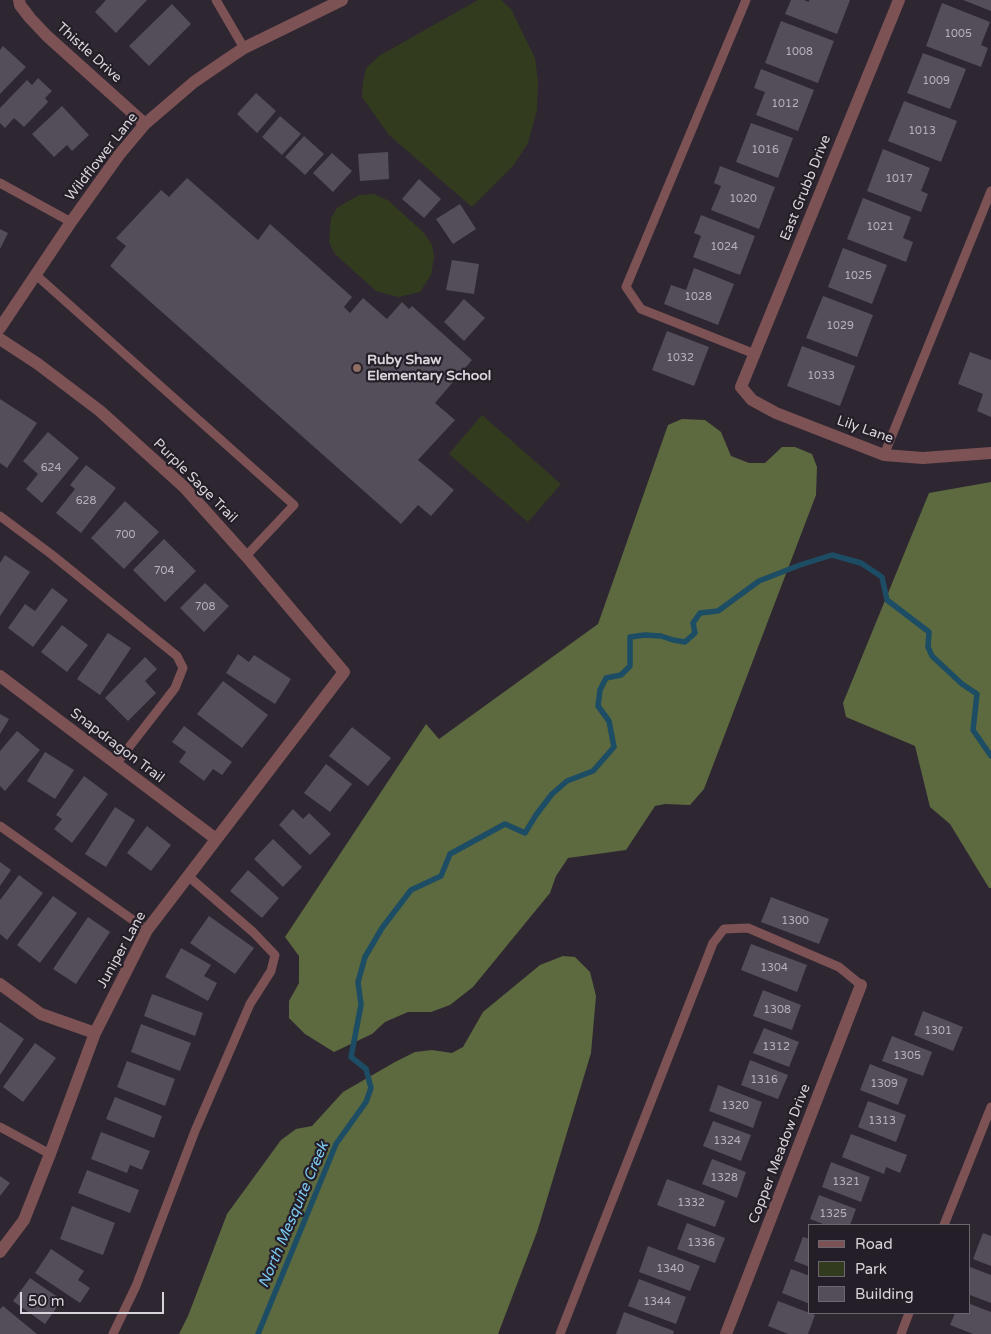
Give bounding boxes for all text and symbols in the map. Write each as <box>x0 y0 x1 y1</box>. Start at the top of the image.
street label: Thistle Drive <box>53 19 125 87</box>
house number: 1005 <box>944 27 972 41</box>
house number: 1008 <box>785 45 813 59</box>
house number: 1009 <box>922 74 950 88</box>
house number: 1012 <box>771 97 799 111</box>
street label: Wildflower Lane <box>62 109 142 205</box>
house number: 1013 <box>908 124 936 138</box>
street label: East Grubb Drive <box>777 133 835 243</box>
house number: 1016 <box>751 143 779 157</box>
house number: 1017 <box>885 172 913 186</box>
house number: 1020 <box>729 192 757 206</box>
house number: 1021 <box>866 220 894 234</box>
house number: 1024 <box>710 240 738 254</box>
house number: 1025 <box>844 269 872 283</box>
house number: 1028 <box>684 290 712 304</box>
house number: 1029 <box>826 319 854 333</box>
house number: 1032 <box>666 351 694 365</box>
place label: Ruby Shaw Elementary School <box>367 352 491 384</box>
marker: Ruby Shaw Elementary School <box>351 362 363 374</box>
house number: 1033 <box>807 369 835 383</box>
street label: Lily Lane <box>835 413 895 447</box>
street label: Purple Sage Trail <box>150 436 240 526</box>
house number: 624 <box>41 461 61 475</box>
house number: 628 <box>76 494 96 508</box>
house number: 700 <box>115 528 135 542</box>
house number: 704 <box>154 564 174 578</box>
house number: 708 <box>195 600 215 614</box>
street label: Snapdragon Trail <box>67 705 167 787</box>
street label: Juniper Lane <box>94 909 150 991</box>
house number: 1300 <box>781 914 809 928</box>
house number: 1304 <box>760 961 788 975</box>
house number: 1308 <box>763 1003 791 1017</box>
house number: 1301 <box>924 1024 952 1038</box>
house number: 1312 <box>762 1040 790 1054</box>
house number: 1305 <box>893 1049 921 1063</box>
house number: 1316 <box>750 1073 778 1087</box>
house number: 1309 <box>870 1077 898 1091</box>
street label: Copper Meadow Drive <box>746 1082 814 1226</box>
house number: 1320 <box>721 1099 749 1113</box>
house number: 1313 <box>868 1114 896 1128</box>
house number: 1324 <box>713 1134 741 1148</box>
water label: North Mesquite Creek <box>255 1139 333 1291</box>
house number: 1328 <box>710 1171 738 1185</box>
house number: 1321 <box>832 1175 860 1189</box>
house number: 1332 <box>677 1196 705 1210</box>
house number: 1325 <box>819 1207 847 1221</box>
legend <box>808 1224 971 1314</box>
text: Road <box>855 1235 893 1253</box>
house number: 1336 <box>687 1236 715 1250</box>
text: Park <box>855 1260 887 1278</box>
house number: 1340 <box>656 1262 684 1276</box>
scale bar <box>22 1282 166 1314</box>
text: Building <box>855 1285 914 1303</box>
text: 50 m <box>28 1292 65 1310</box>
house number: 1344 <box>643 1295 671 1309</box>

